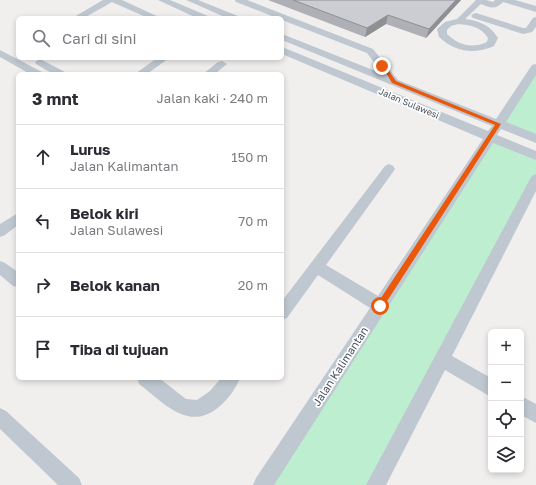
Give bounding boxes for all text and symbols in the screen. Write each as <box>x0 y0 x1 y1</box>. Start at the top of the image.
search box <box>16 16 284 60</box>
icon: search <box>30 27 52 49</box>
text: Cari di sini <box>62 29 137 47</box>
route end <box>373 57 391 75</box>
street label: Jalan Sulawesi <box>377 85 441 121</box>
text: 3 mnt <box>32 88 79 109</box>
text: Jalan kaki · 240 m <box>157 90 268 106</box>
text: Lurus <box>70 140 111 158</box>
icon: ahead <box>32 146 54 168</box>
text: 150 m <box>231 149 268 165</box>
text: Jalan Kalimantan <box>70 158 178 174</box>
text: Belok kiri <box>70 204 139 222</box>
icon: left <box>32 210 54 232</box>
text: 70 m <box>238 213 268 229</box>
text: Jalan Sulawesi <box>70 222 163 238</box>
icon: right <box>32 274 54 296</box>
text: Belok kanan <box>70 276 160 294</box>
text: 20 m <box>238 277 268 293</box>
route start <box>371 297 389 315</box>
street label: Jalan Kalimantan <box>310 324 370 408</box>
map controls <box>488 329 524 473</box>
button: + <box>488 329 524 365</box>
icon: arrive <box>32 338 54 360</box>
text: Tiba di tujuan <box>70 340 168 358</box>
button: − <box>488 365 524 401</box>
button: locate <box>488 401 524 437</box>
button: layers <box>488 437 524 473</box>

